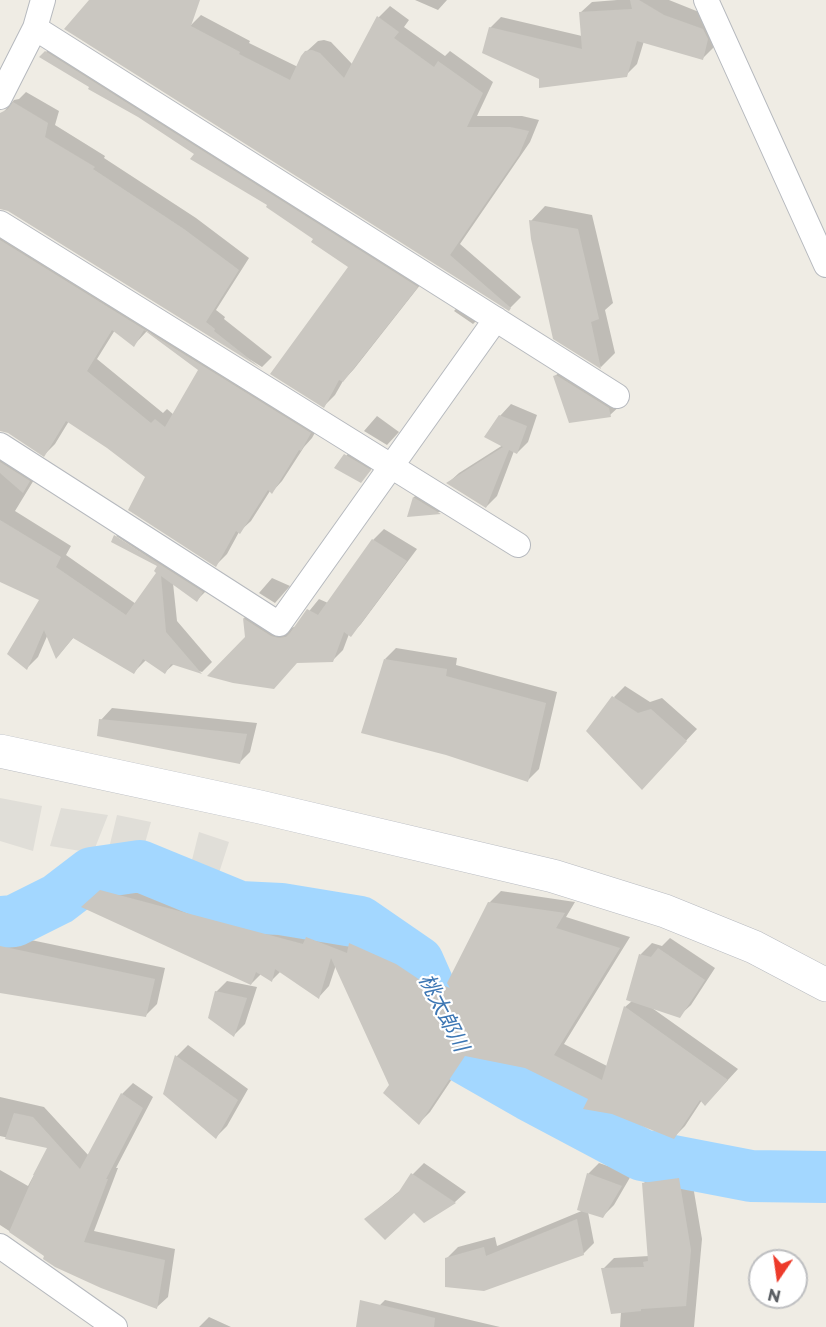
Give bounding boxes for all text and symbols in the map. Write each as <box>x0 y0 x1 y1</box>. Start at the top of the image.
water label: 桃太郎川 <box>413 970 473 1056</box>
north arrow <box>748 1249 808 1309</box>
text: N <box>766 1284 783 1306</box>

